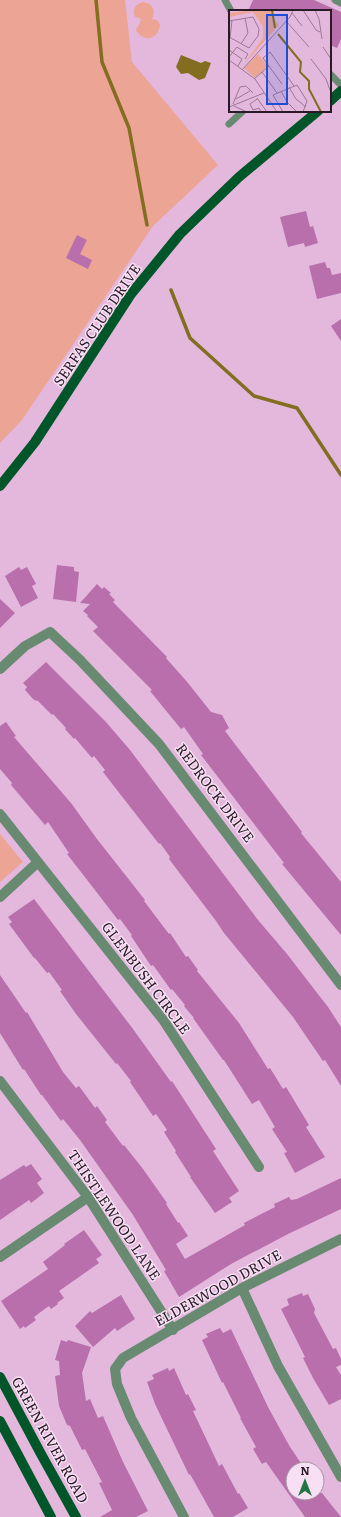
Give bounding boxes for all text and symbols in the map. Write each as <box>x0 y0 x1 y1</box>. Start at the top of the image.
inset map <box>229 10 331 112</box>
street label: SERFAS CLUB DRIVE <box>48 259 145 390</box>
street label: REDROCK DRIVE <box>172 739 260 846</box>
street label: GLENBUSH CIRCLE <box>98 917 196 1038</box>
street label: THISTLEWOOD LANE <box>64 1145 166 1284</box>
street label: ELDERWOOD DRIVE <box>150 1244 285 1330</box>
street label: GREEN RIVER ROAD <box>8 1373 94 1507</box>
north arrow <box>285 1461 325 1501</box>
text: N <box>300 1462 310 1478</box>

